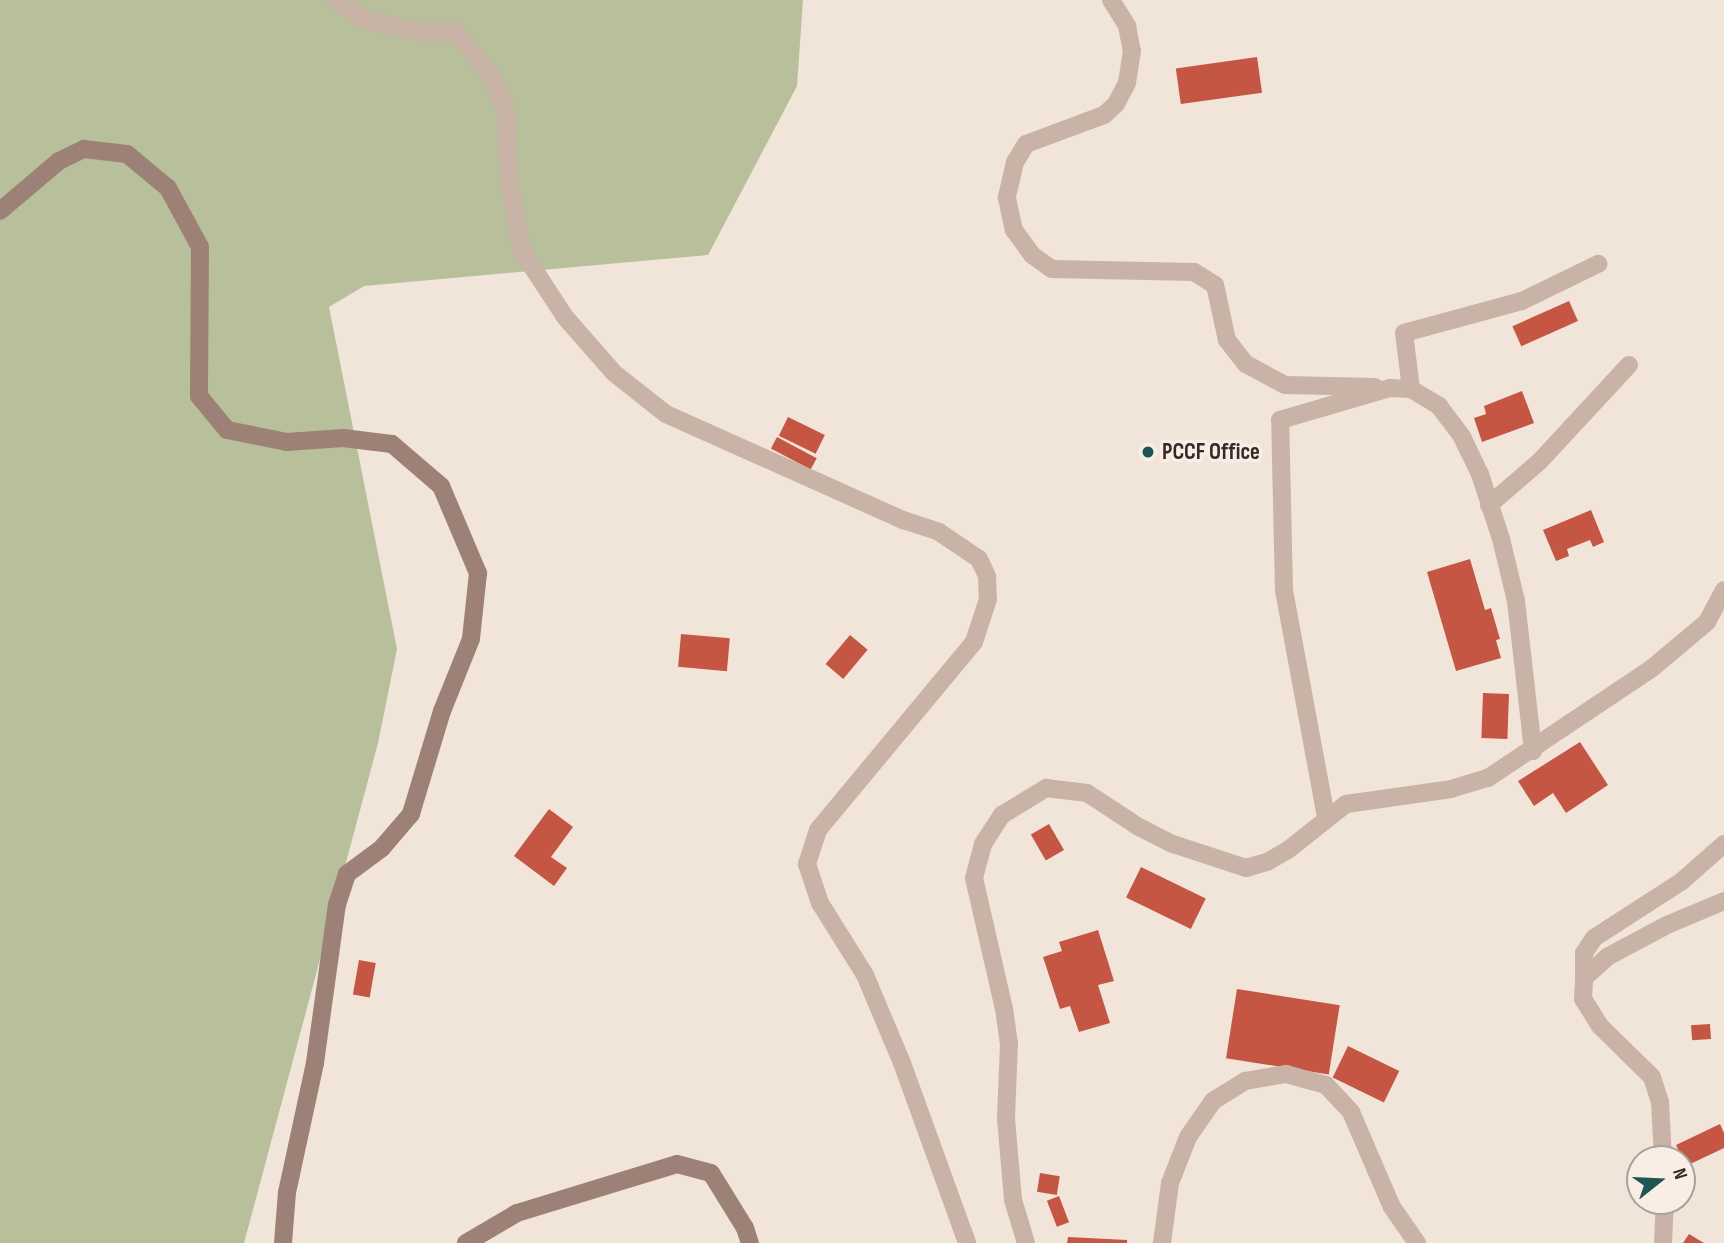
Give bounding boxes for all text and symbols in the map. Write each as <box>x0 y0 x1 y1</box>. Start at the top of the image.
place label: PCCF Office <box>1162 438 1260 466</box>
marker: PCCF Office <box>1140 444 1156 460</box>
north arrow <box>1626 1145 1696 1215</box>
text: N <box>1667 1166 1692 1182</box>

